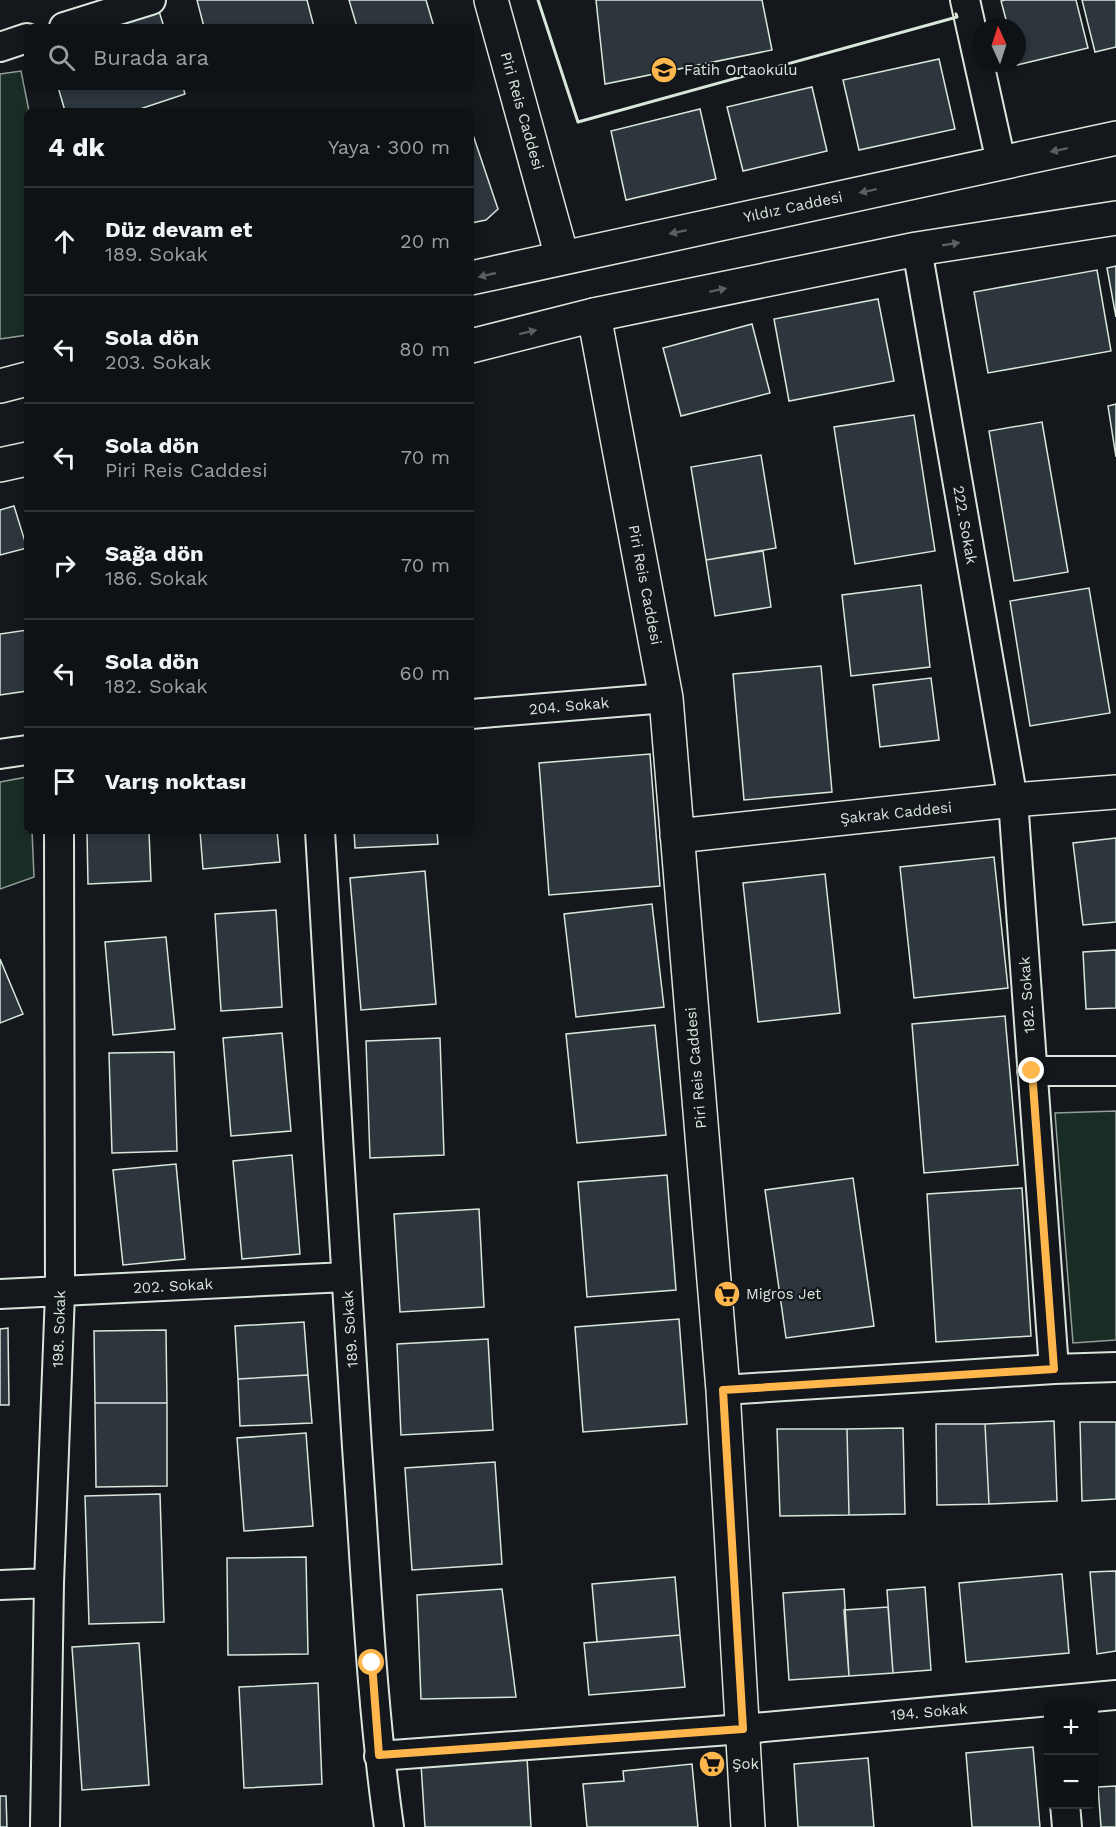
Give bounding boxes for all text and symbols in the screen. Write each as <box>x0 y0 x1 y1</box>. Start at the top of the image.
north arrow <box>972 18 1026 72</box>
search box <box>24 24 474 90</box>
icon: search <box>45 41 78 74</box>
text: Burada ara <box>93 45 209 70</box>
street label: Piri Reis Caddesi <box>497 50 547 172</box>
school or university icon: Fatih Ortaokulu <box>649 55 679 85</box>
place label: Fatih Ortaokulu <box>684 61 797 79</box>
text: 4 dk <box>48 132 105 162</box>
text: Yaya · 300 m <box>328 135 450 159</box>
one-way arrow <box>1049 145 1068 155</box>
one-way arrow <box>859 186 877 196</box>
street label: Yıldız Caddesi <box>742 188 844 226</box>
text: Düz devam et <box>105 217 252 242</box>
icon: ahead <box>48 225 81 258</box>
one-way arrow <box>668 228 687 237</box>
text: 20 m <box>400 229 450 253</box>
one-way arrow <box>941 239 960 248</box>
text: 189. Sokak <box>105 242 208 266</box>
one-way arrow <box>478 270 497 280</box>
one-way arrow <box>709 284 727 294</box>
text: Sola dön <box>105 325 199 350</box>
one-way arrow <box>519 326 537 336</box>
icon: left <box>48 333 81 366</box>
text: 80 m <box>399 337 450 361</box>
text: 203. Sokak <box>105 350 211 374</box>
text: Sola dön <box>105 433 199 458</box>
icon: left <box>48 441 81 474</box>
text: 70 m <box>401 445 450 469</box>
text: Piri Reis Caddesi <box>105 458 268 482</box>
street label: 222. Sokak <box>949 484 981 566</box>
street label: Piri Reis Caddesi <box>625 523 665 647</box>
text: Sağa dön <box>105 541 204 566</box>
icon: right <box>48 549 81 582</box>
text: 70 m <box>401 553 450 577</box>
text: 186. Sokak <box>105 566 208 590</box>
text: Sola dön <box>105 649 199 674</box>
icon: left <box>48 657 81 690</box>
text: 60 m <box>400 661 450 685</box>
text: 182. Sokak <box>105 674 208 698</box>
street label: 204. Sokak <box>528 693 610 718</box>
icon: arrive <box>48 765 81 798</box>
text: Varış noktası <box>105 769 247 794</box>
street label: Şakrak Caddesi <box>839 798 953 828</box>
street label: 182. Sokak <box>1015 956 1039 1034</box>
street label: Piri Reis Caddesi <box>682 1006 710 1130</box>
route end <box>1018 1057 1044 1083</box>
street label: 202. Sokak <box>133 1275 214 1297</box>
supermarket icon: Migros Jet <box>712 1279 742 1309</box>
place label: Migros Jet <box>746 1285 822 1303</box>
street label: 189. Sokak <box>338 1289 362 1368</box>
street label: 198. Sokak <box>49 1290 69 1368</box>
route start <box>358 1649 384 1675</box>
street label: 194. Sokak <box>890 1700 969 1724</box>
map controls <box>1044 1701 1098 1809</box>
button: + <box>1044 1701 1098 1755</box>
supermarket icon: Şok <box>697 1749 727 1779</box>
place label: Şok <box>732 1755 760 1773</box>
button: − <box>1044 1755 1098 1809</box>

